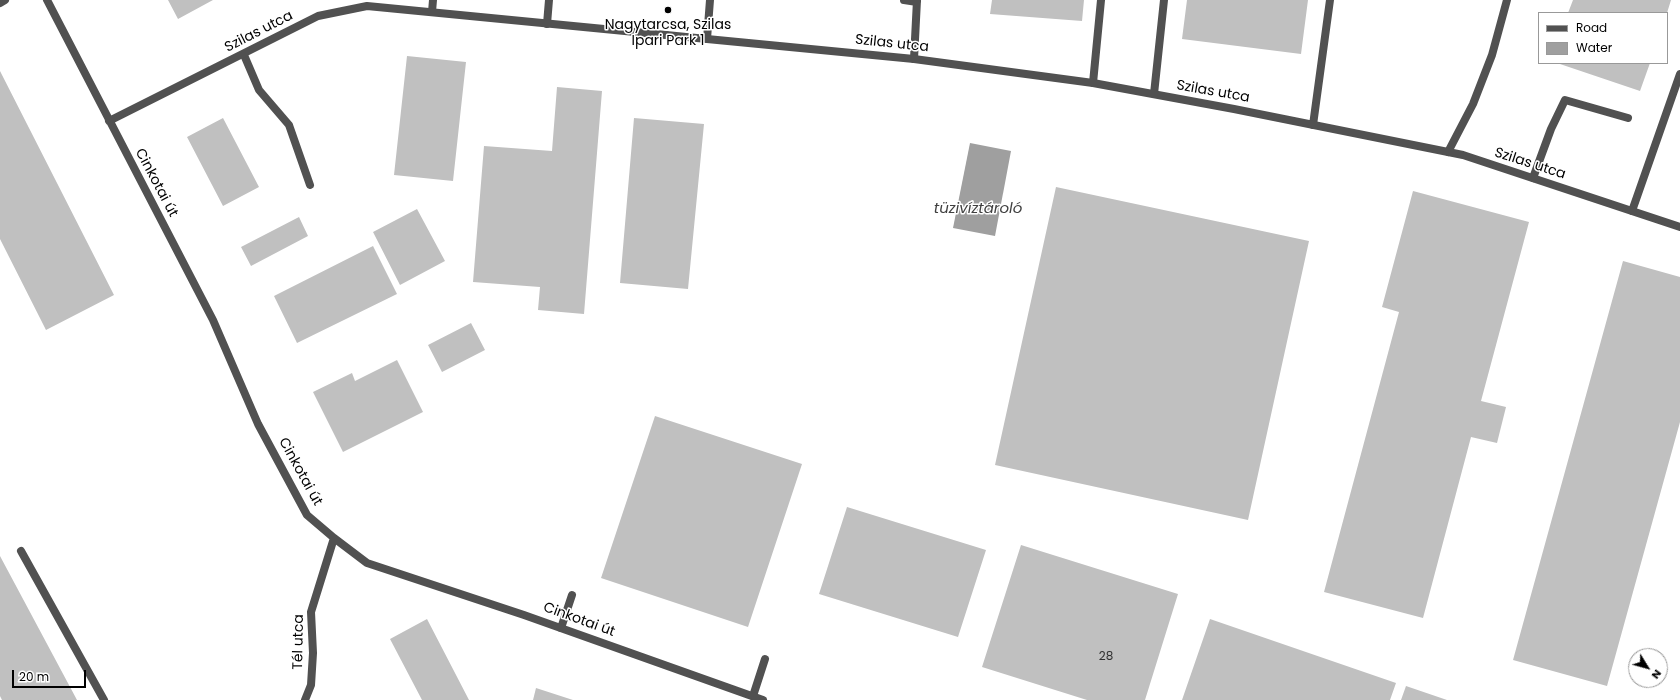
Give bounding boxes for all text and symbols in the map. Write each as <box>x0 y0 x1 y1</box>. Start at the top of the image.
marker: Nagytarcsa, Szilas Ipari Park 1 <box>663 5 673 15</box>
street label: Szilas utca <box>222 8 296 56</box>
legend <box>1538 12 1668 64</box>
place label: Nagytarcsa, Szilas Ipari Park 1 <box>605 17 731 50</box>
text: Road <box>1576 19 1607 36</box>
street label: Szilas utca <box>854 32 930 56</box>
text: Water <box>1576 39 1612 56</box>
street label: Szilas utca <box>1175 77 1251 107</box>
street label: Szilas utca <box>1492 145 1568 183</box>
street label: Cinkotai út <box>131 146 181 220</box>
water label: tüzivíztároló <box>934 200 1022 218</box>
street label: Cinkotai út <box>274 435 326 509</box>
street label: Cinkotai út <box>541 599 617 641</box>
street label: Tél utca <box>290 614 308 670</box>
north arrow <box>1628 648 1668 688</box>
house number: 28 <box>1099 650 1113 664</box>
scale bar <box>14 662 88 688</box>
text: N <box>1648 666 1666 683</box>
text: 20 m <box>19 668 49 685</box>

